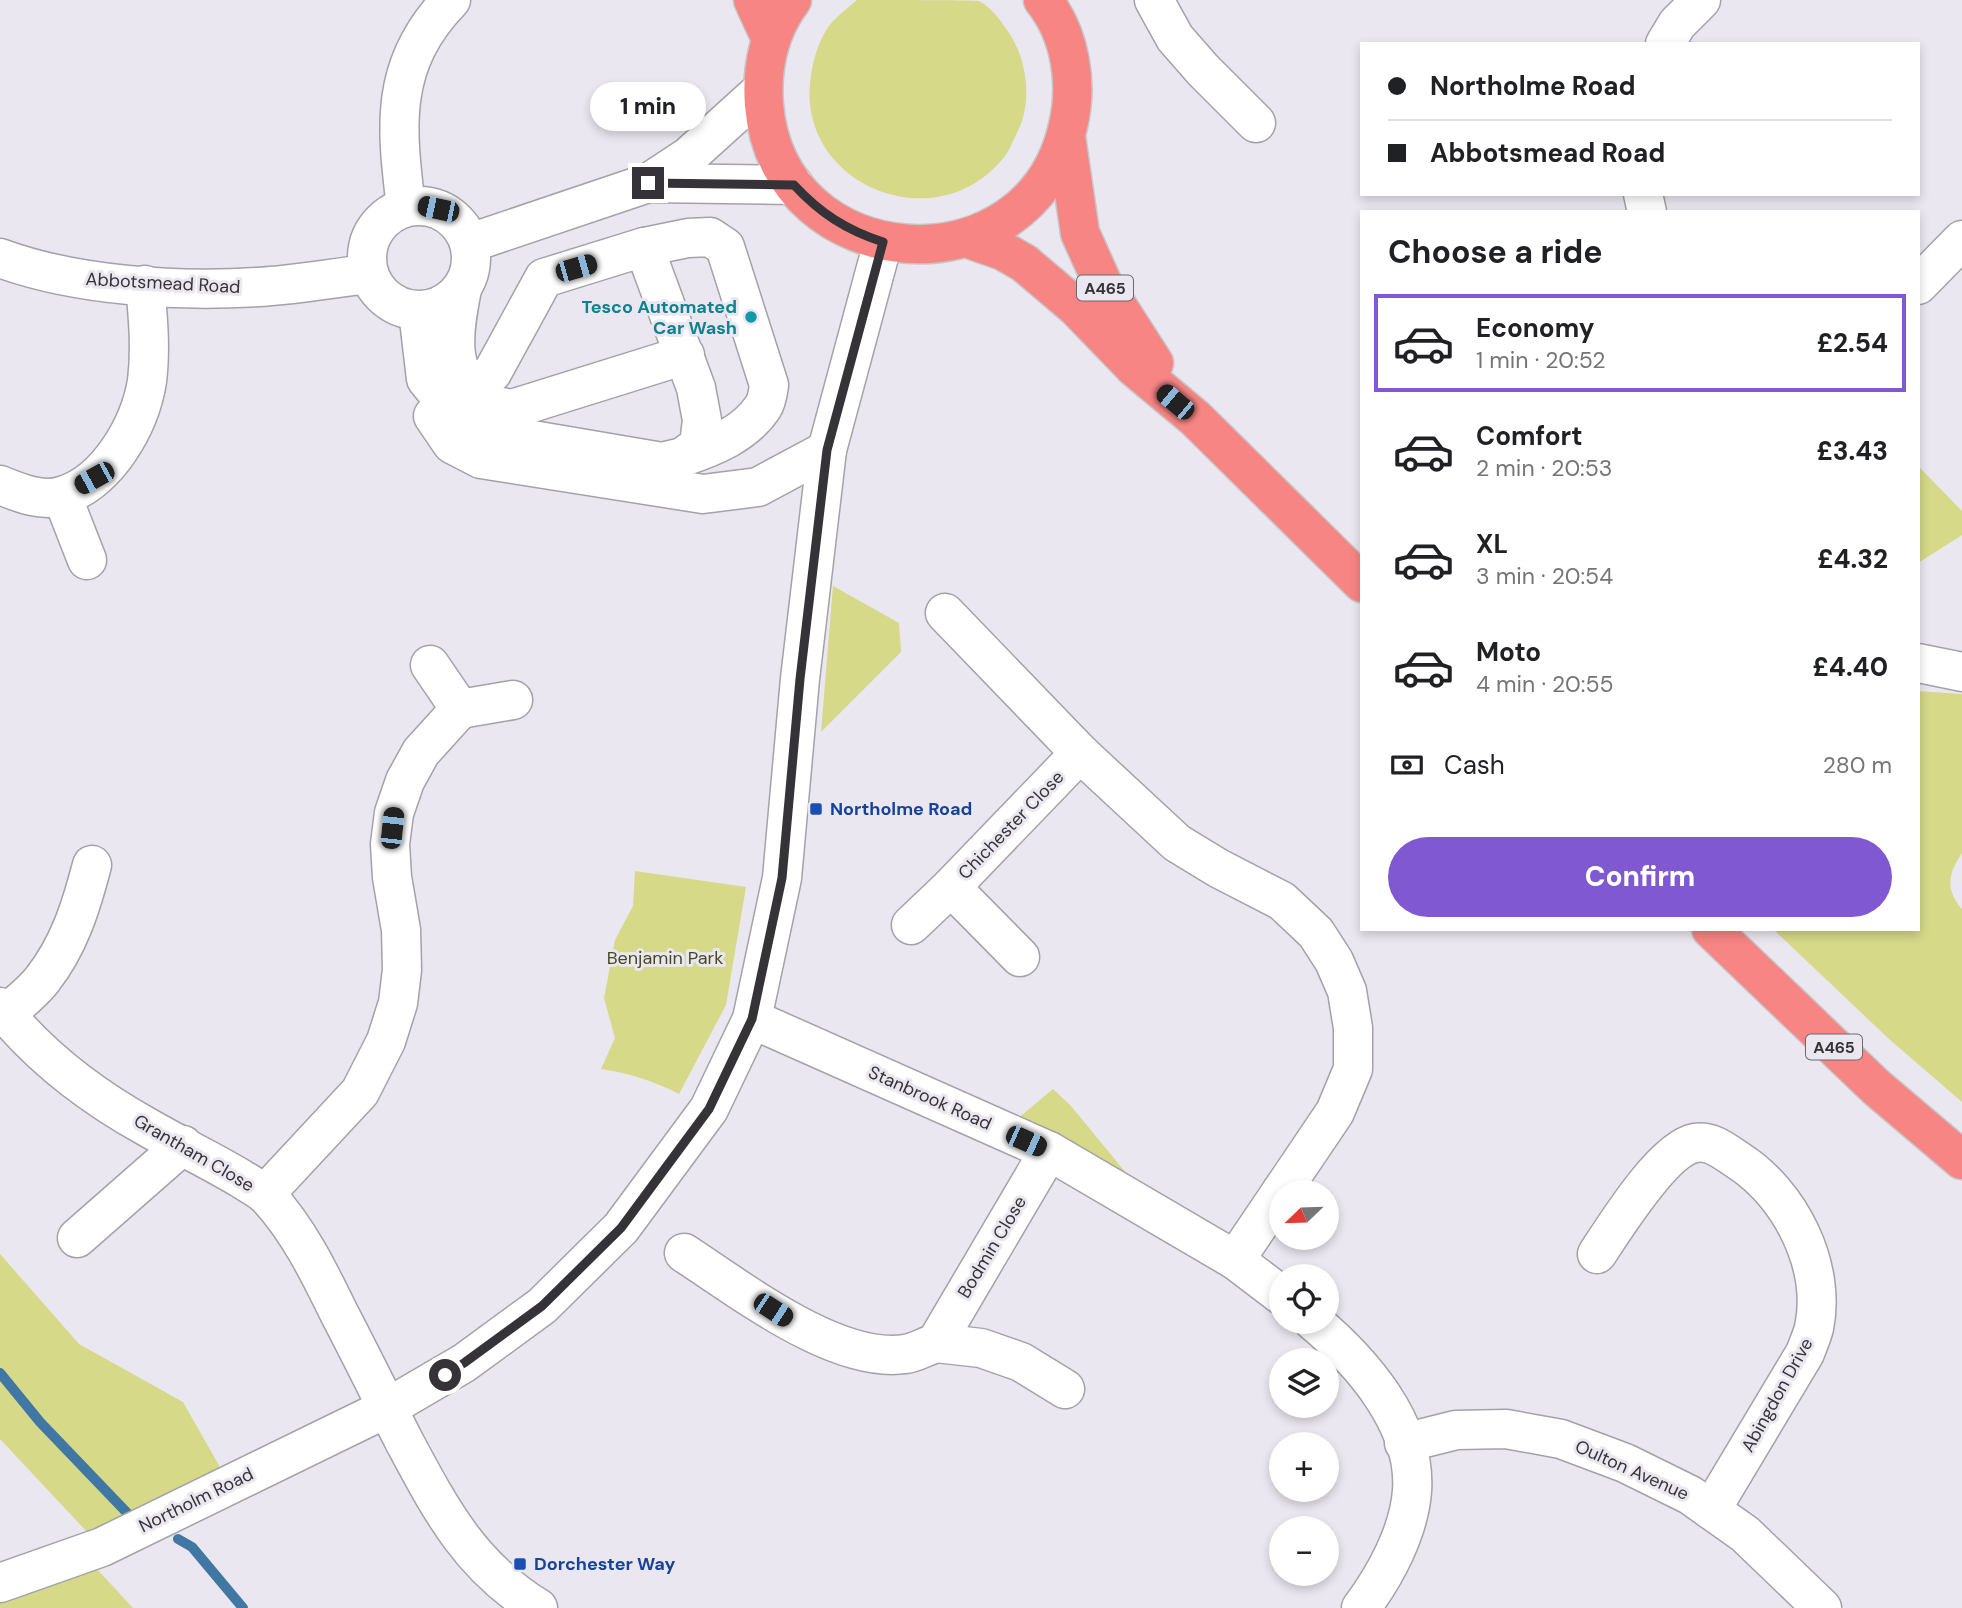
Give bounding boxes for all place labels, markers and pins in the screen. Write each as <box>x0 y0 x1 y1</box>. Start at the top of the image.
place label: Tesco Automated Car Wash <box>582 295 737 340</box>
marker: Tesco Automated Car Wash <box>743 309 759 325</box>
place label: Northolme Road <box>830 797 972 821</box>
marker: Northolme Road <box>808 801 824 817</box>
place label: Dorchester Way <box>534 1552 676 1576</box>
marker: Dorchester Way <box>512 1556 528 1572</box>

